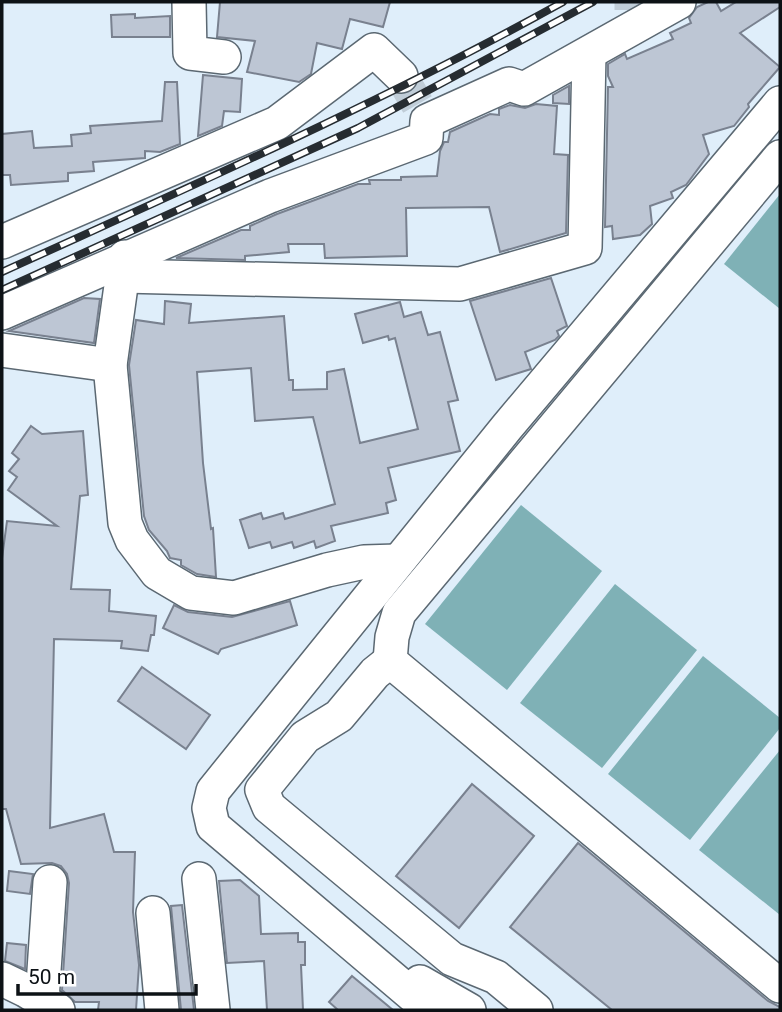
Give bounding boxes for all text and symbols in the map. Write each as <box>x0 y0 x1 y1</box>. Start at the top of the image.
scale bar <box>18 953 196 997</box>
text: 50 m <box>28 965 75 989</box>

